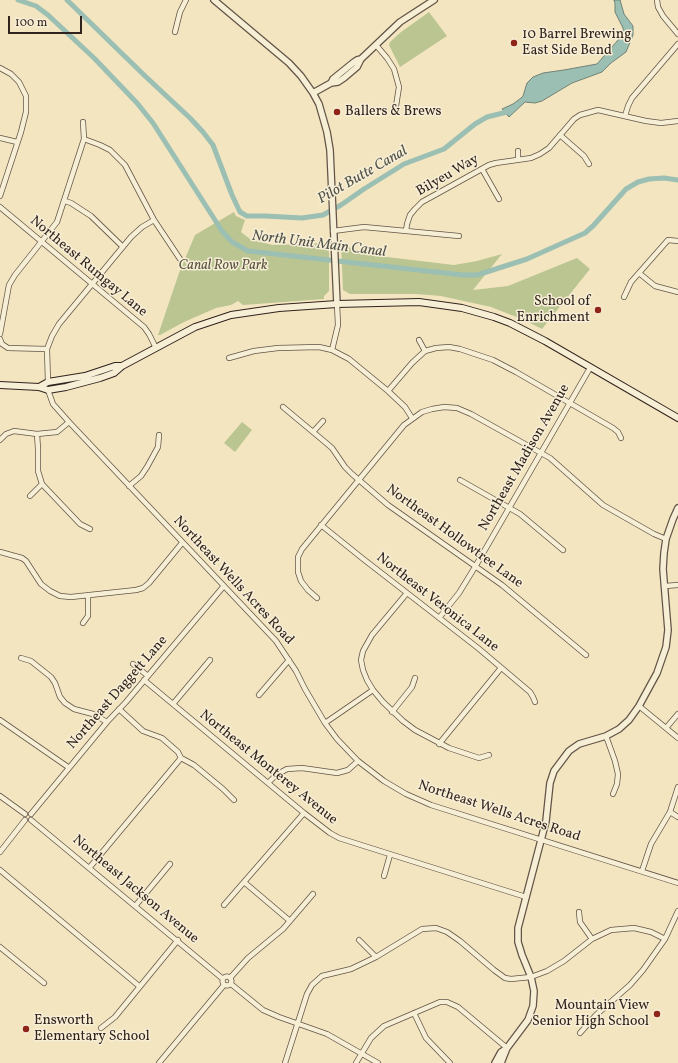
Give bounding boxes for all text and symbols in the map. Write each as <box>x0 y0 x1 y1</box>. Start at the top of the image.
scale bar <box>10 8 84 34</box>
text: 100 m <box>15 15 47 31</box>
place label: 10 Barrel Brewing East Side Bend <box>522 27 631 60</box>
marker: 10 Barrel Brewing East Side Bend <box>509 38 519 48</box>
place label: Ballers & Brews <box>345 104 441 120</box>
marker: Ballers & Brews <box>332 107 342 117</box>
water label: Pilot Butte Canal <box>315 143 411 209</box>
street label: Bilyeu Way <box>414 151 482 201</box>
street label: Northeast Rumgay Lane <box>26 213 150 321</box>
water label: North Unit Main Canal <box>251 228 387 262</box>
park label: Canal Row Park <box>178 258 268 274</box>
place label: School of Enrichment <box>517 294 590 326</box>
marker: School of Enrichment <box>593 305 603 315</box>
street label: Northeast Madison Avenue <box>476 382 574 534</box>
street label: Northeast Hollowtree Lane <box>382 482 526 592</box>
street label: Northeast Wells Acres Road <box>169 513 297 649</box>
street label: Northeast Veronica Lane <box>372 550 502 656</box>
street label: Northeast Daggett Lane <box>64 633 172 753</box>
street label: Northeast Monterey Avenue <box>196 707 340 829</box>
street label: Northeast Wells Acres Road <box>416 778 582 846</box>
street label: Northeast Jackson Avenue <box>68 832 202 948</box>
place label: Mountain View Senior High School <box>532 998 649 1030</box>
marker: Mountain View Senior High School <box>652 1009 662 1019</box>
place label: Ensworth Elementary School <box>34 1013 150 1046</box>
marker: Ensworth Elementary School <box>21 1024 31 1034</box>

